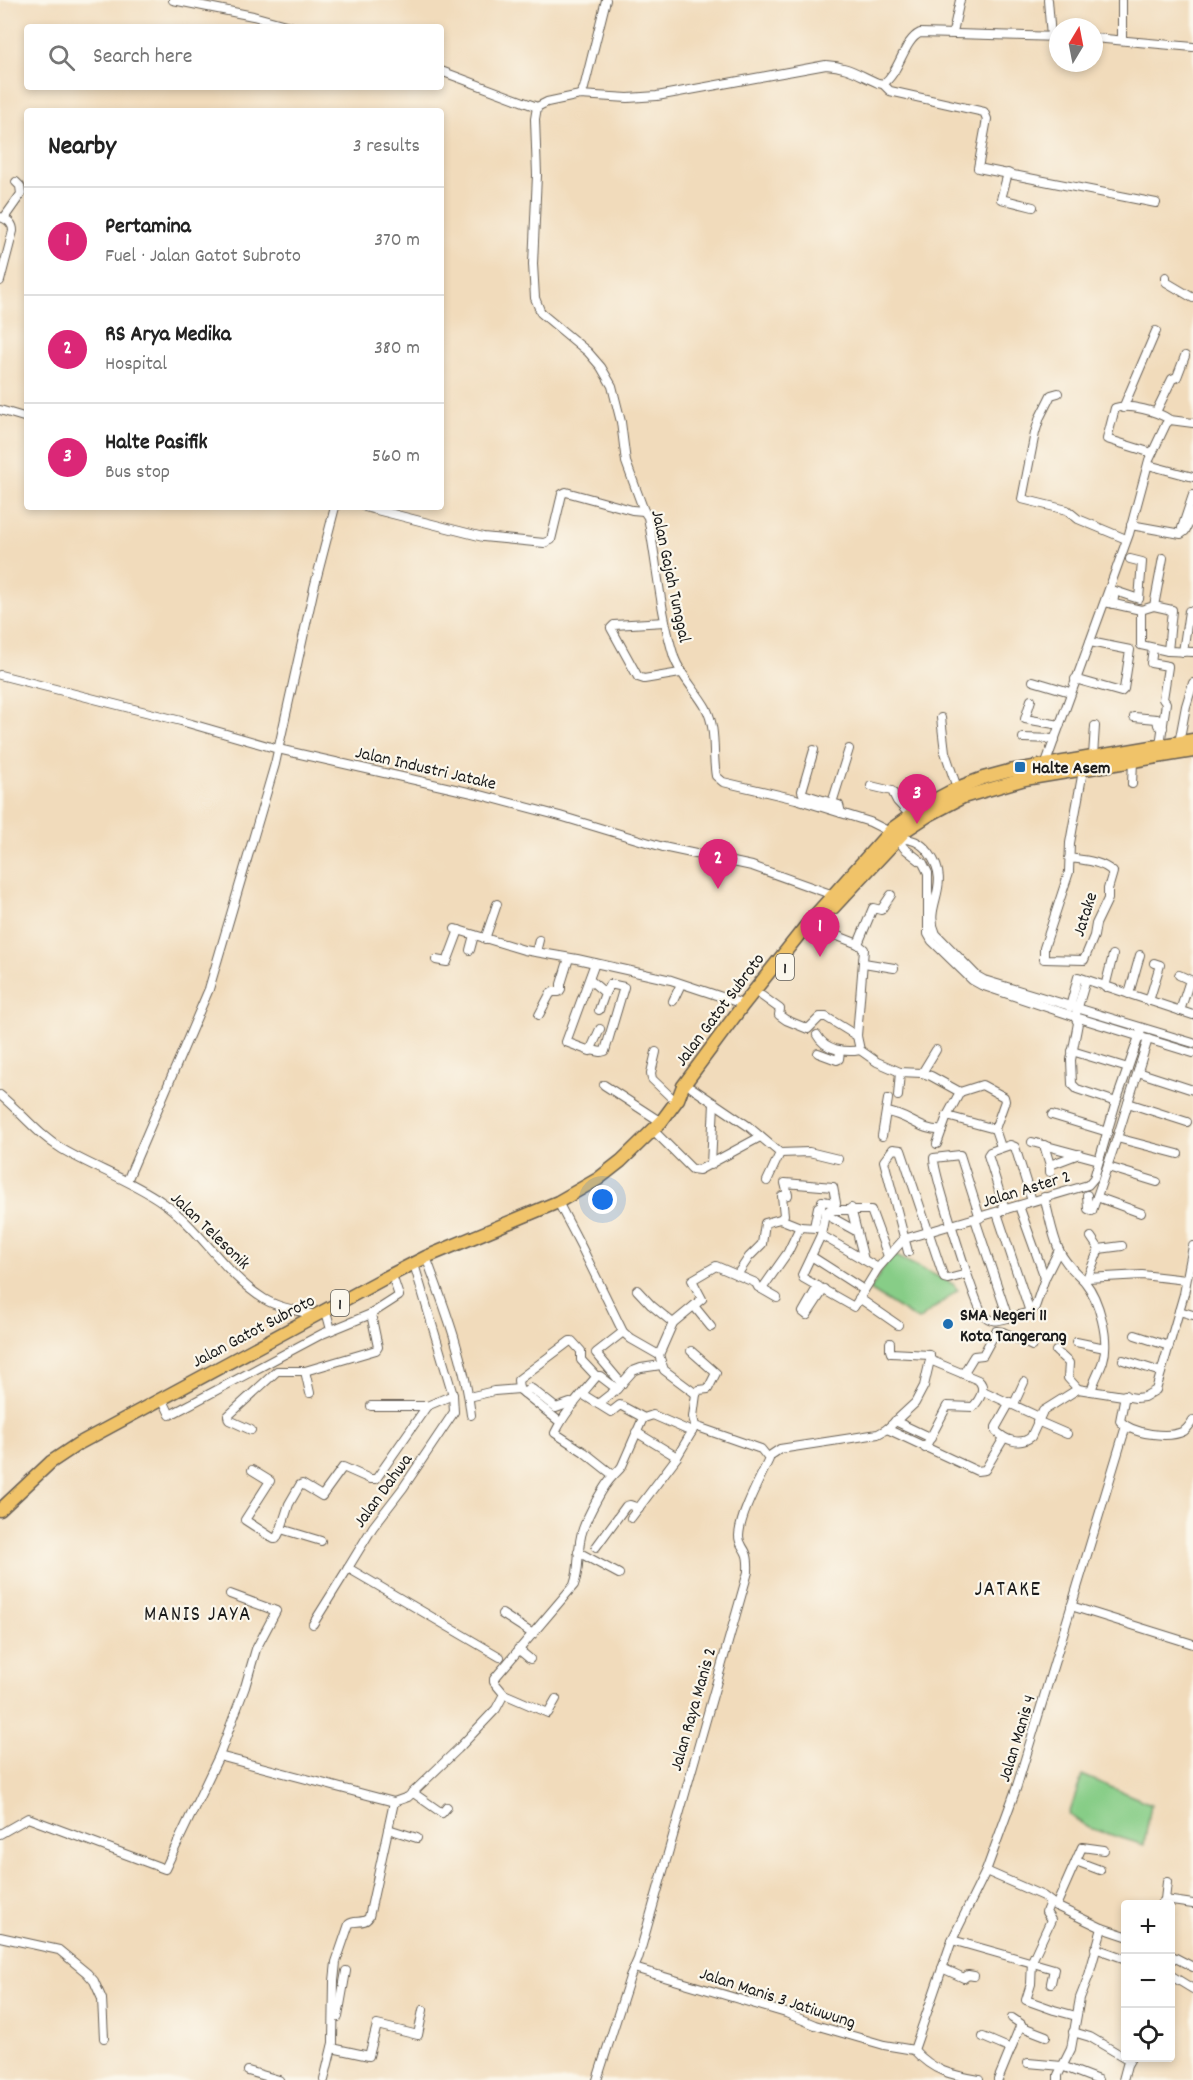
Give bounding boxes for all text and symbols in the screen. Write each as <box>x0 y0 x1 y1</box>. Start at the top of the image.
north arrow <box>1049 18 1103 72</box>
search box <box>24 24 444 90</box>
icon: search <box>45 41 78 74</box>
text: Search here <box>93 42 192 73</box>
text: Nearby <box>48 129 116 166</box>
text: 3 results <box>353 133 420 161</box>
text: Pertamina <box>105 212 191 243</box>
text: 1 <box>65 227 70 255</box>
text: 370 m <box>374 227 420 255</box>
text: Fuel · Jalan Gatot Subroto <box>105 243 301 271</box>
text: RS Arya Medika <box>105 320 231 351</box>
text: 2 <box>63 335 72 363</box>
text: 380 m <box>374 335 420 363</box>
text: Hospital <box>105 351 167 379</box>
text: Halte Pasifik <box>105 428 207 459</box>
text: 3 <box>63 443 72 471</box>
text: 560 m <box>372 443 420 471</box>
text: Bus stop <box>105 459 170 487</box>
street label: Jalan Gajah Tunggal <box>643 508 696 646</box>
street label: Jalan Industri Jatake <box>352 741 498 798</box>
place label: Halte Asem <box>1032 757 1110 782</box>
marker: Halte Asem <box>1013 760 1027 774</box>
pin: 3 <box>898 774 936 824</box>
pin: 2 <box>698 840 738 889</box>
street label: Jatake <box>1067 889 1105 940</box>
pin: 1 <box>800 908 840 957</box>
street label: Jalan Gatot Subroto <box>670 949 772 1072</box>
road number: 1 <box>776 954 794 980</box>
street label: Jalan Aster 2 <box>980 1165 1074 1216</box>
your location <box>588 1185 617 1214</box>
street label: Jalan Telesonik <box>164 1187 255 1276</box>
street label: Jalan Gatot Subroto <box>188 1289 320 1375</box>
road number: 1 <box>331 1290 349 1316</box>
place label: SMA Negeri 11 Kota Tangerang <box>960 1304 1067 1350</box>
marker: SMA Negeri 11 Kota Tangerang <box>941 1317 955 1331</box>
street label: Jalan Dahwa <box>349 1449 420 1534</box>
district label: JATAKE <box>974 1576 1042 1606</box>
district label: MANIS JAYA <box>144 1601 252 1631</box>
street label: Jalan Raya Manis 2 <box>665 1645 724 1774</box>
street label: Jalan Manis 4 <box>993 1692 1043 1785</box>
map controls <box>1121 1900 1175 2062</box>
button: + <box>1121 1900 1175 1954</box>
button: − <box>1121 1954 1175 2008</box>
street label: Jalan Manis 3 Jatiuwung <box>696 1962 859 2036</box>
button: locate <box>1121 2008 1175 2062</box>

